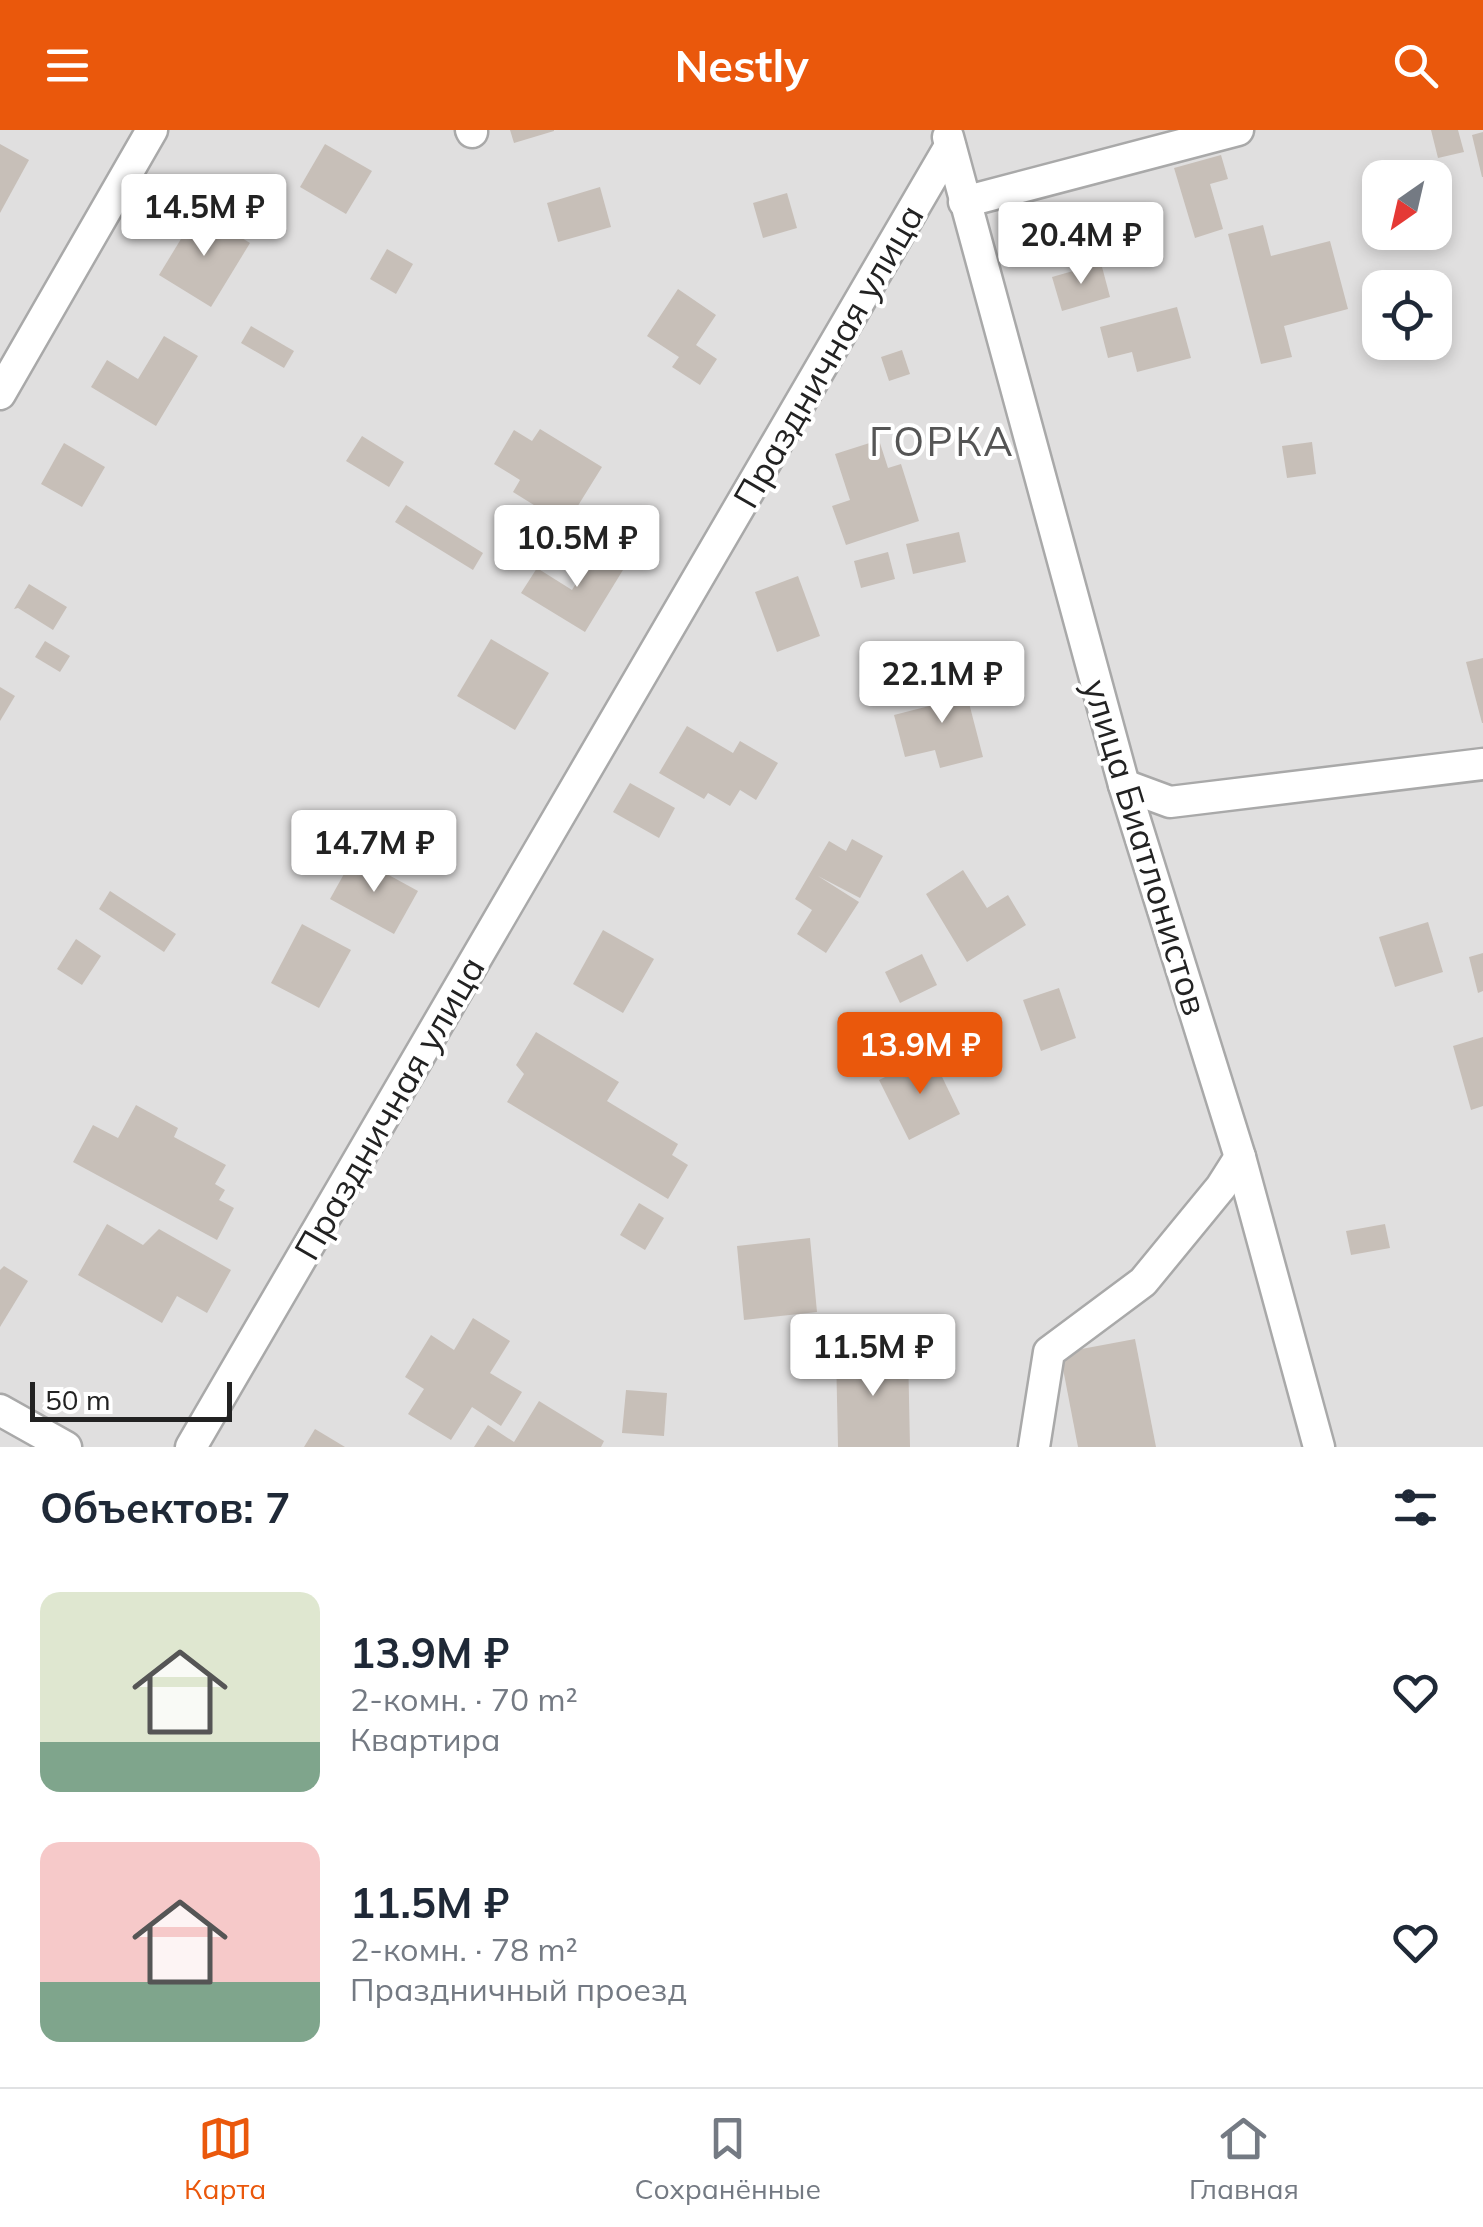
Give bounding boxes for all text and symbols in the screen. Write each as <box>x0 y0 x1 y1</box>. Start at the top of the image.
text: Nestly <box>674 37 809 93</box>
icon: menu <box>40 38 95 93</box>
icon: search <box>1388 38 1443 93</box>
north arrow <box>1362 160 1452 250</box>
map controls <box>1362 160 1452 360</box>
pin: 14.5M ₽ <box>112 174 296 259</box>
text: 14.5M ₽ <box>143 186 265 226</box>
street label: Праздничная улица <box>723 196 933 516</box>
pin: 20.4M ₽ <box>989 202 1173 287</box>
text: 20.4M ₽ <box>1020 214 1142 254</box>
button: locate <box>1362 270 1452 360</box>
district label: ГОРКА <box>869 416 1015 466</box>
pin: 10.5M ₽ <box>485 505 669 590</box>
text: 10.5M ₽ <box>516 517 638 557</box>
pin: 22.1M ₽ <box>850 641 1034 726</box>
text: 22.1M ₽ <box>881 653 1003 693</box>
street label: улица Биатлонистов <box>1074 674 1218 1020</box>
pin: 14.7M ₽ <box>282 810 466 895</box>
text: 14.7M ₽ <box>313 822 435 862</box>
street label: Праздничная улица <box>284 948 494 1268</box>
pin: 13.9M ₽ <box>828 1012 1012 1097</box>
text: 13.9M ₽ <box>859 1024 981 1064</box>
pin: 11.5M ₽ <box>781 1314 965 1399</box>
text: 11.5M ₽ <box>812 1326 934 1366</box>
scale bar <box>30 1377 232 1422</box>
text: 50 m <box>45 1382 111 1417</box>
icon: filters <box>1388 1480 1443 1535</box>
text: Объектов: 7 <box>40 1481 290 1534</box>
text: 13.9M ₽ <box>350 1626 509 1679</box>
icon: home <box>120 1632 240 1752</box>
icon: heart <box>1388 1665 1443 1720</box>
text: 2-комн. · 70 m² <box>350 1679 578 1719</box>
text: Квартира <box>350 1719 501 1759</box>
text: 11.5M ₽ <box>350 1876 509 1929</box>
icon: home <box>120 1882 240 2002</box>
icon: heart <box>1388 1915 1443 1970</box>
text: 2-комн. · 78 m² <box>350 1929 578 1969</box>
text: Праздничный проезд <box>350 1969 687 2009</box>
tab: Карта <box>184 2111 266 2206</box>
tab: Сохранённые <box>635 2111 821 2206</box>
tab: Главная <box>1189 2111 1299 2206</box>

